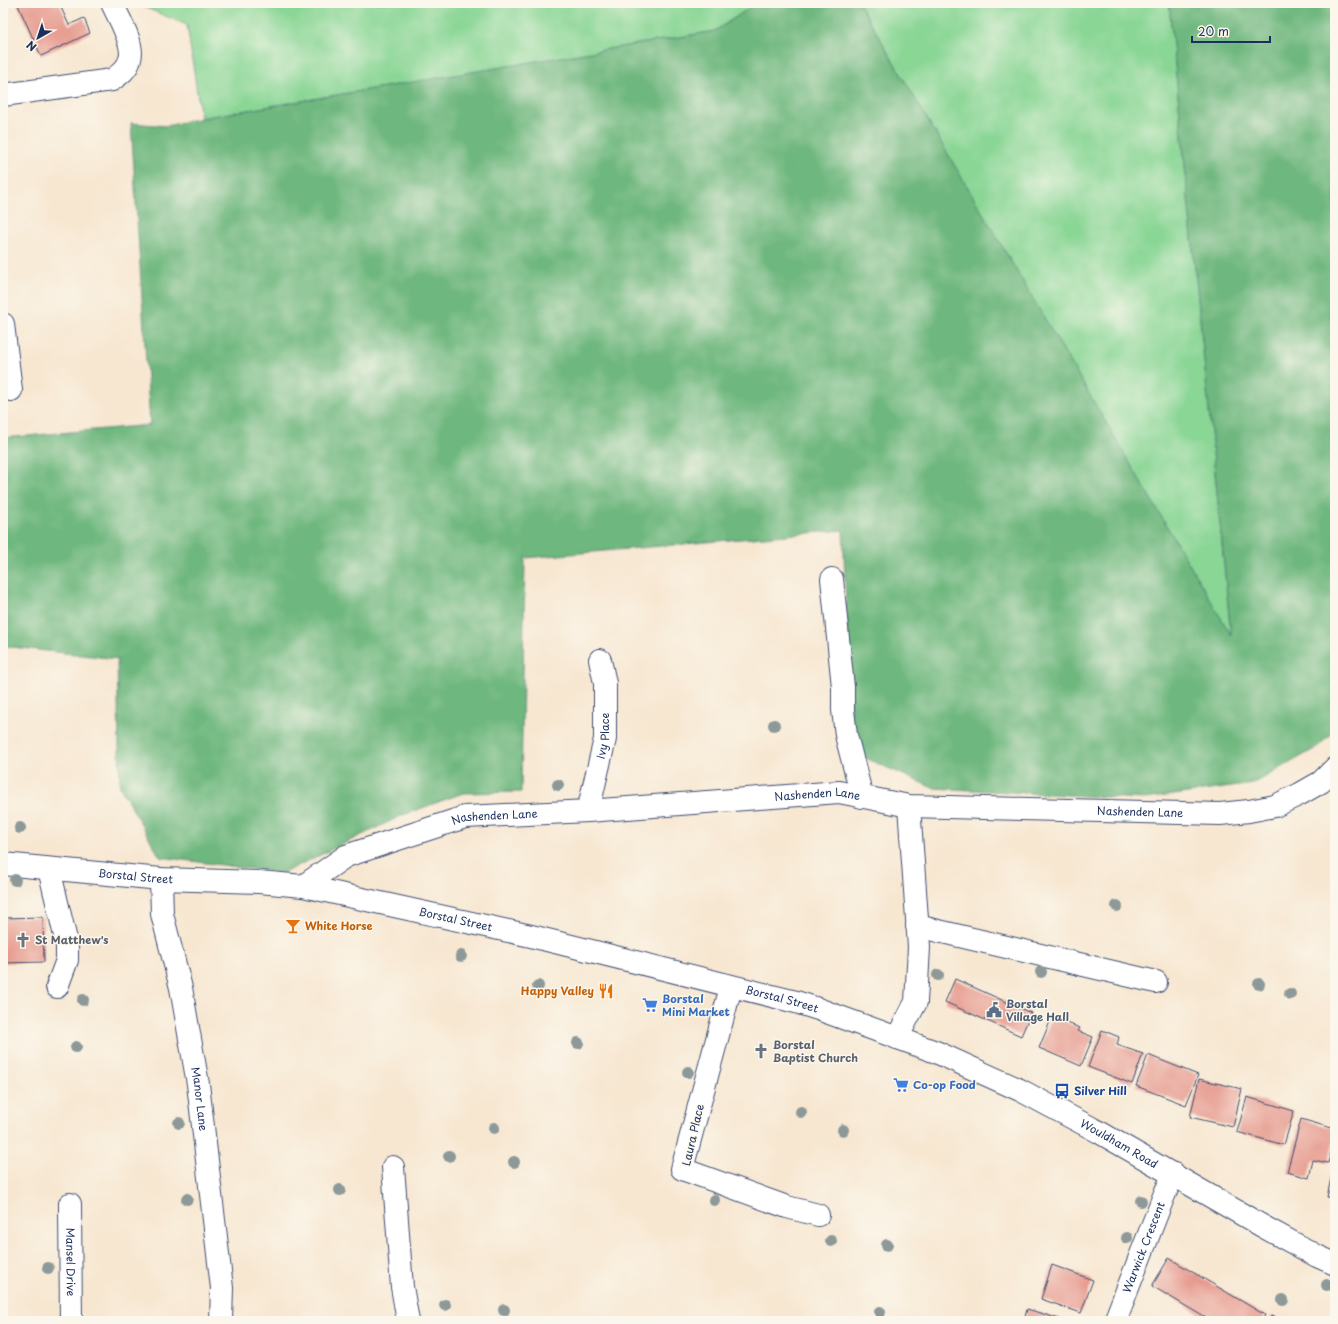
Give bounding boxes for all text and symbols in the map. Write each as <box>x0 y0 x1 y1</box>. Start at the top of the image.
north arrow <box>18 18 58 58</box>
scale bar <box>1192 18 1270 44</box>
text: 20 m <box>1198 22 1229 40</box>
text: N <box>22 37 40 56</box>
street label: Ivy Place <box>592 713 613 761</box>
street label: Nashenden Lane <box>774 783 862 805</box>
street label: Nashenden Lane <box>1096 802 1184 821</box>
street label: Nashenden Lane <box>449 804 538 829</box>
street label: Borstal Street <box>97 864 174 887</box>
street label: Borstal Street <box>417 903 494 935</box>
bar icon: White Horse <box>284 917 302 935</box>
place label: White Horse <box>305 917 373 934</box>
church icon: St Matthew's <box>14 931 32 949</box>
place label: St Matthew's <box>35 931 109 948</box>
street label: Borstal Street <box>744 981 821 1017</box>
place label: Happy Valley <box>521 982 594 999</box>
restaurant icon: Happy Valley <box>597 982 615 1000</box>
place label: Borstal Mini Market <box>662 990 730 1020</box>
place label: Borstal Village Hall <box>1006 995 1069 1025</box>
supermarket icon: Borstal Mini Market <box>641 996 659 1014</box>
public building icon: Borstal Village Hall <box>985 1001 1003 1019</box>
place label: Borstal Baptist Church <box>773 1036 858 1066</box>
church icon: Borstal Baptist Church <box>752 1042 770 1060</box>
street label: Manor Lane <box>187 1066 212 1132</box>
supermarket icon: Co-op Food <box>892 1076 910 1094</box>
place label: Co-op Food <box>913 1076 976 1093</box>
bus stop icon: Silver Hill <box>1053 1082 1071 1100</box>
place label: Silver Hill <box>1074 1082 1127 1099</box>
street label: Laura Place <box>677 1102 708 1167</box>
street label: Wouldham Road <box>1077 1115 1161 1172</box>
street label: Warwick Crescent <box>1118 1199 1169 1295</box>
street label: Mansel Drive <box>62 1228 80 1297</box>

